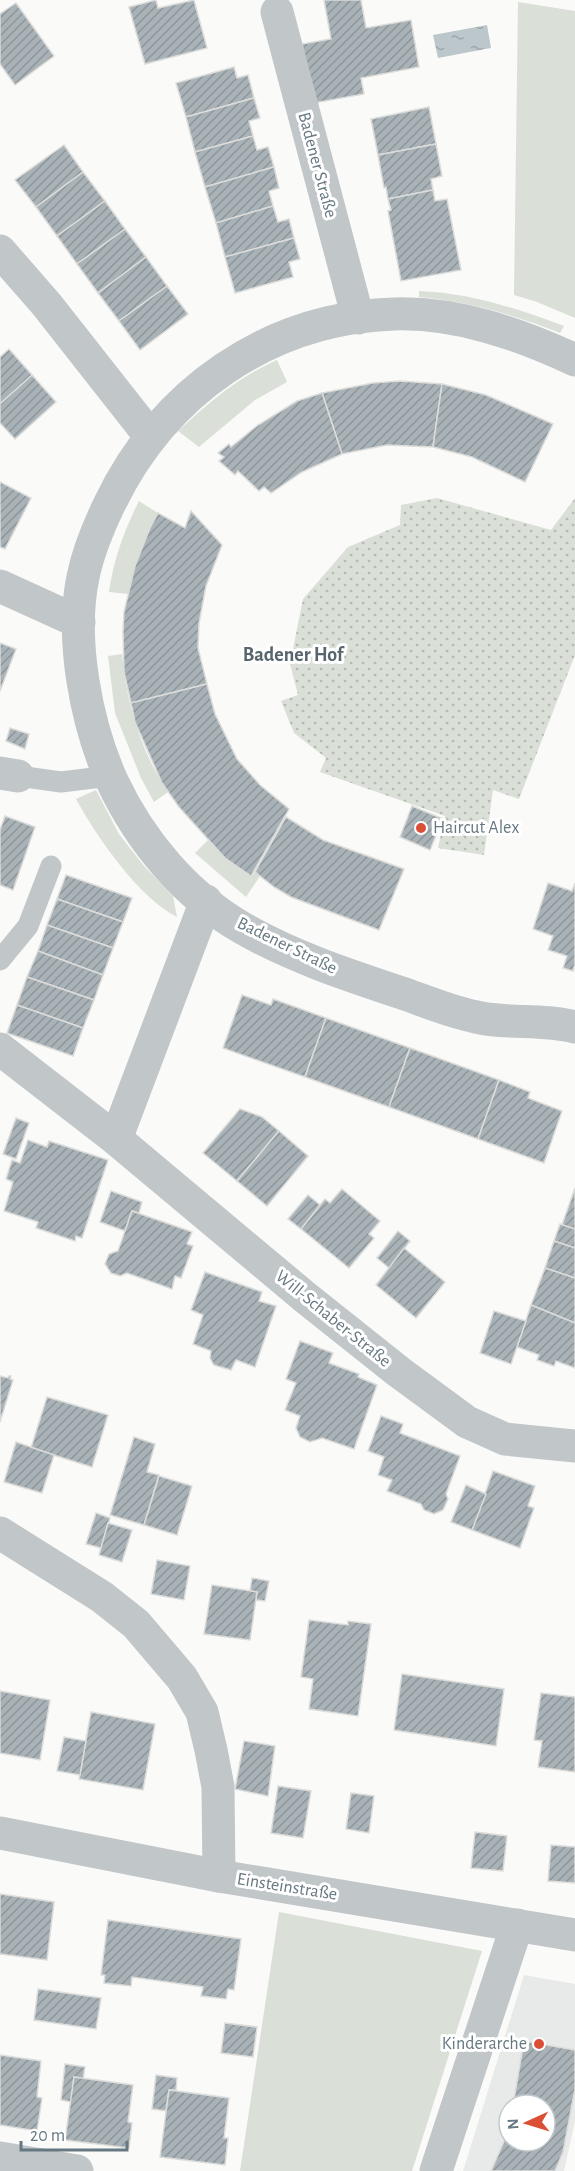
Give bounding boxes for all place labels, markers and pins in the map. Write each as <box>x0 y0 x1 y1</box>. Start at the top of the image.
place label: Haircut Alex <box>433 819 519 837</box>
marker: Haircut Alex <box>414 821 428 835</box>
place label: Kinderarche <box>442 2035 527 2053</box>
marker: Kinderarche <box>532 2037 546 2051</box>

